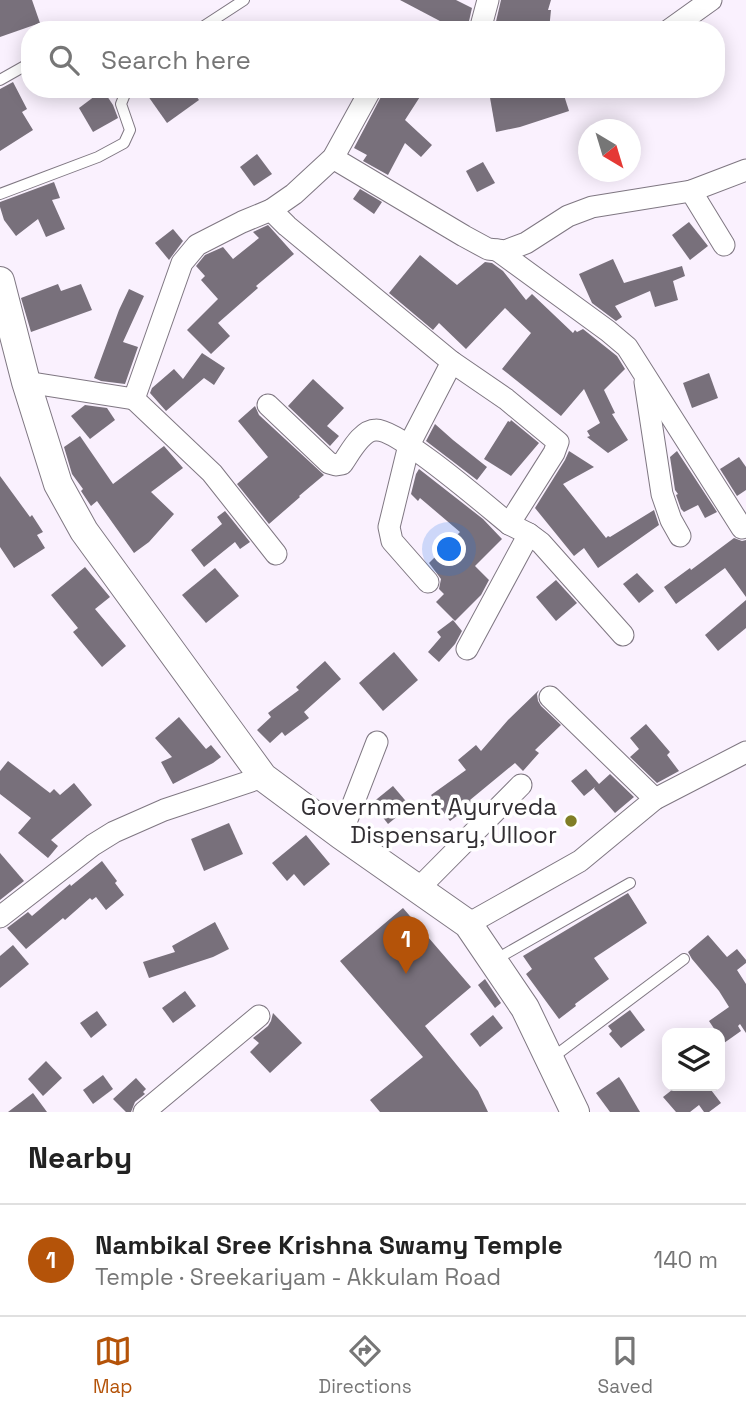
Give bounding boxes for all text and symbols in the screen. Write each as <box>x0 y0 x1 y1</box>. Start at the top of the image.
search box <box>21 21 725 98</box>
icon: search <box>45 41 83 79</box>
text: Search here <box>101 43 251 77</box>
north arrow <box>578 119 641 182</box>
your location <box>432 532 466 566</box>
place label: Government Ayurveda Dispensary, Ulloor <box>301 791 557 850</box>
marker: Government Ayurveda Dispensary, Ulloor <box>563 813 579 829</box>
pin: 1 <box>383 916 429 974</box>
map controls <box>662 1028 725 1091</box>
button: layers <box>662 1028 725 1091</box>
text: Nearby <box>28 1138 132 1177</box>
text: Nambikal Sree Krishna Swamy Temple <box>95 1228 563 1262</box>
text: 1 <box>46 1245 56 1275</box>
text: 140 m <box>654 1245 718 1275</box>
text: Temple · Sreekariyam - Akkulam Road <box>95 1262 501 1292</box>
tab: Map <box>93 1332 133 1399</box>
tab: Directions <box>319 1332 412 1399</box>
tab: Saved <box>598 1332 653 1399</box>

